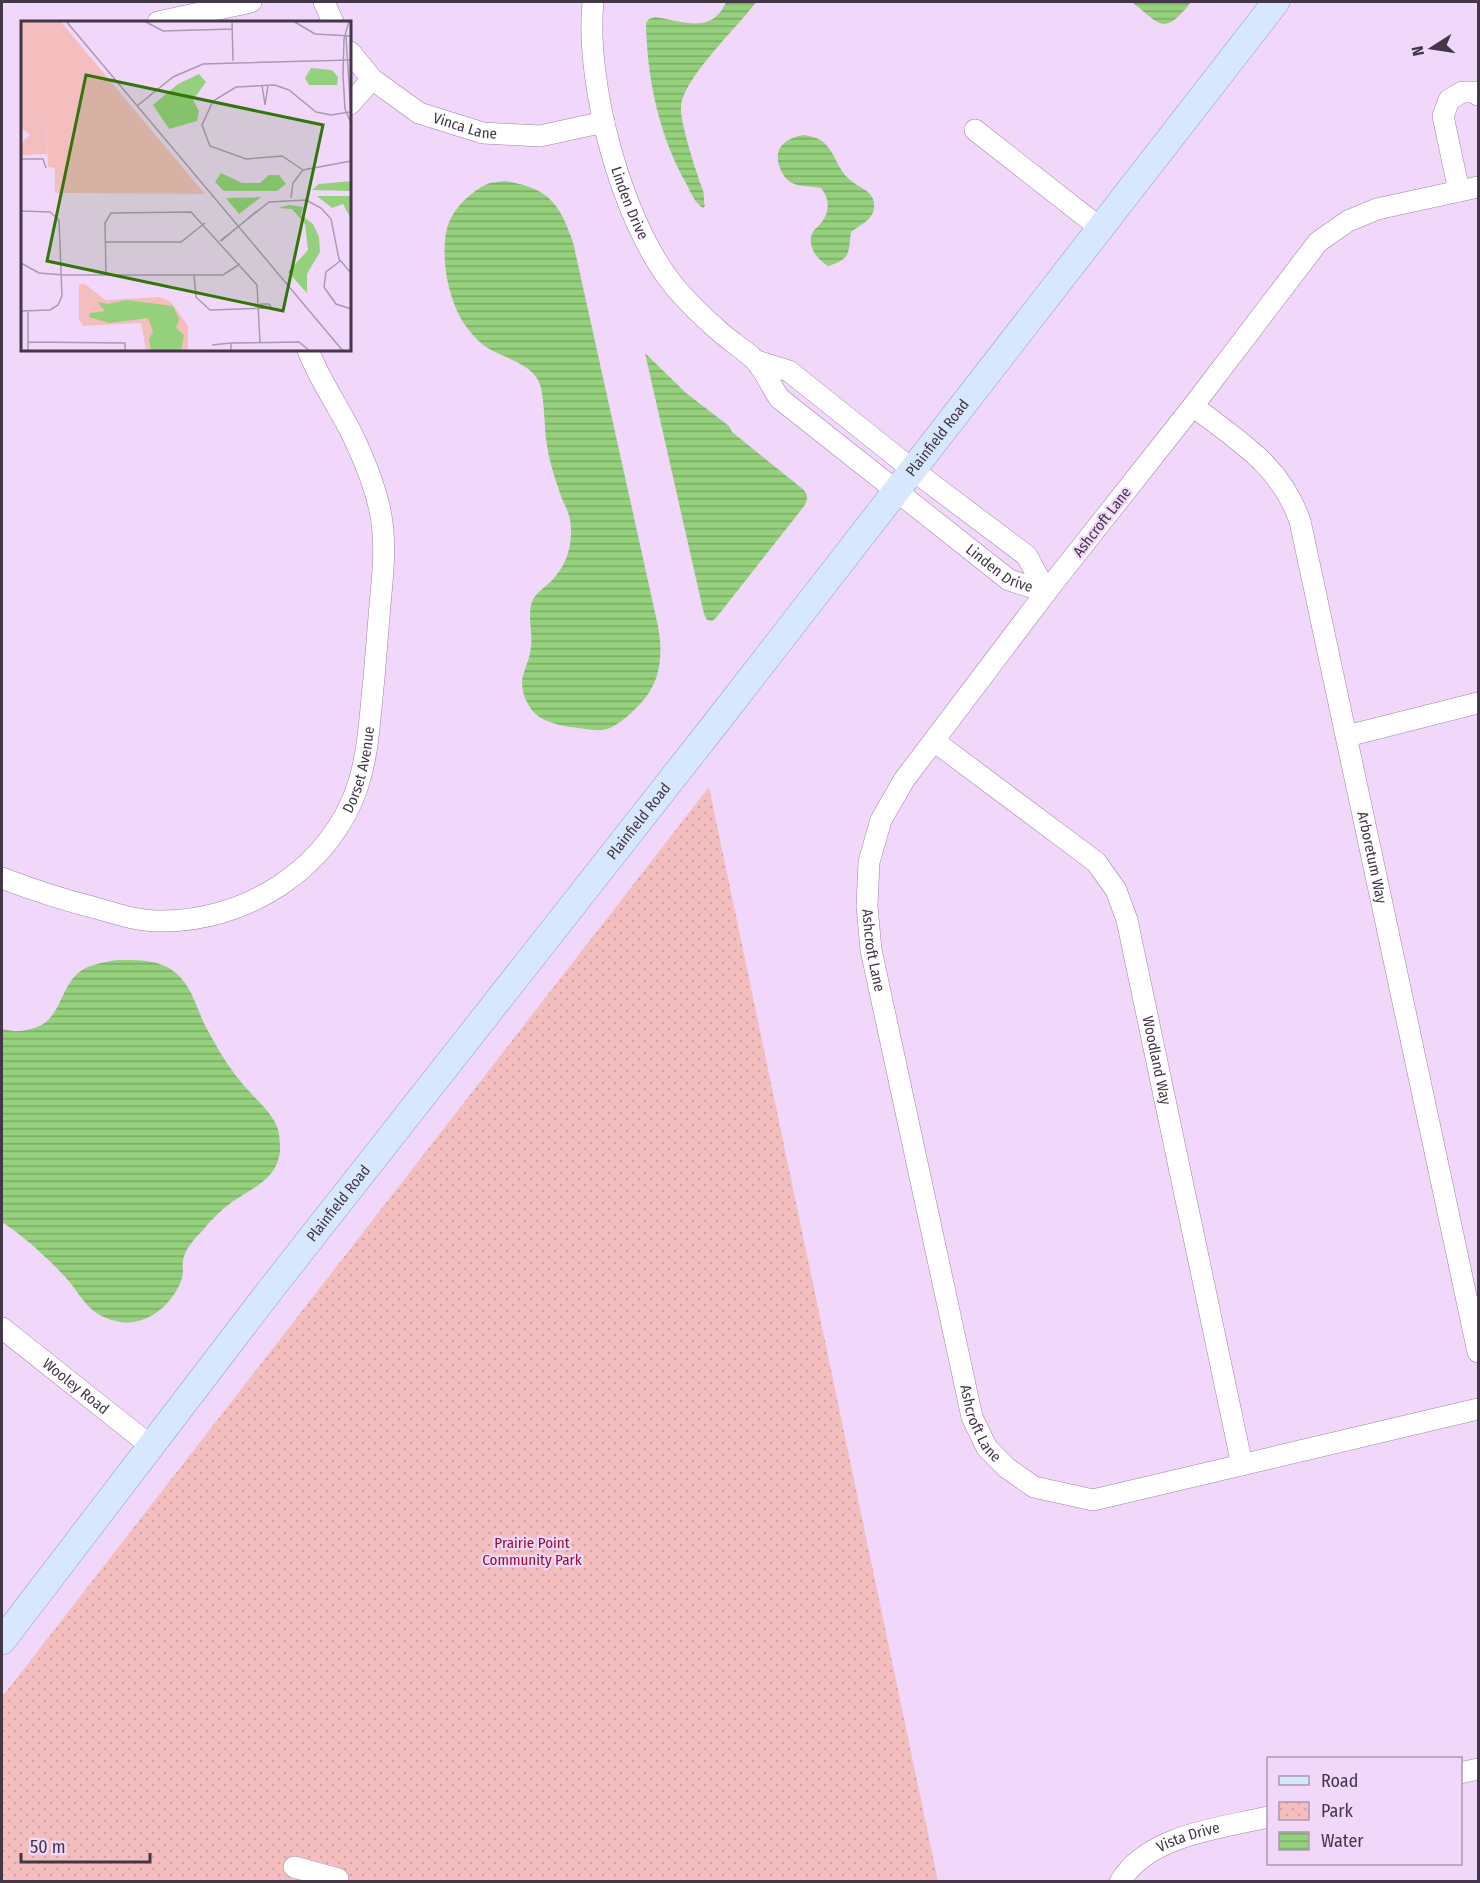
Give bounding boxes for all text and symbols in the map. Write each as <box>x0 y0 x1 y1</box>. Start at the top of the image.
north arrow <box>1402 18 1462 78</box>
inset map <box>21 21 351 351</box>
text: N <box>1408 44 1428 58</box>
street label: Vinca Lane <box>431 109 497 143</box>
street label: Linden Drive <box>607 164 652 243</box>
street label: Plainfield Road <box>902 396 973 480</box>
street label: Ashcroft Lane <box>1069 484 1135 560</box>
street label: Linden Drive <box>962 540 1035 596</box>
street label: Dorset Avenue <box>339 725 378 816</box>
street label: Plainfield Road <box>603 779 674 863</box>
street label: Arboretum Way <box>1353 810 1391 905</box>
street label: Ashcroft Lane <box>858 908 889 993</box>
street label: Woodland Way <box>1138 1014 1175 1107</box>
street label: Plainfield Road <box>303 1161 374 1245</box>
street label: Wooley Road <box>39 1355 112 1418</box>
street label: Ashcroft Lane <box>956 1383 1005 1466</box>
park label: Prairie Point Community Park <box>482 1534 582 1569</box>
legend <box>1267 1757 1462 1865</box>
text: Road <box>1321 1770 1358 1792</box>
text: Park <box>1321 1800 1354 1822</box>
street label: Vista Drive <box>1153 1818 1221 1856</box>
scale bar <box>21 1826 150 1864</box>
text: Water <box>1321 1830 1364 1852</box>
text: 50 m <box>30 1836 66 1858</box>

